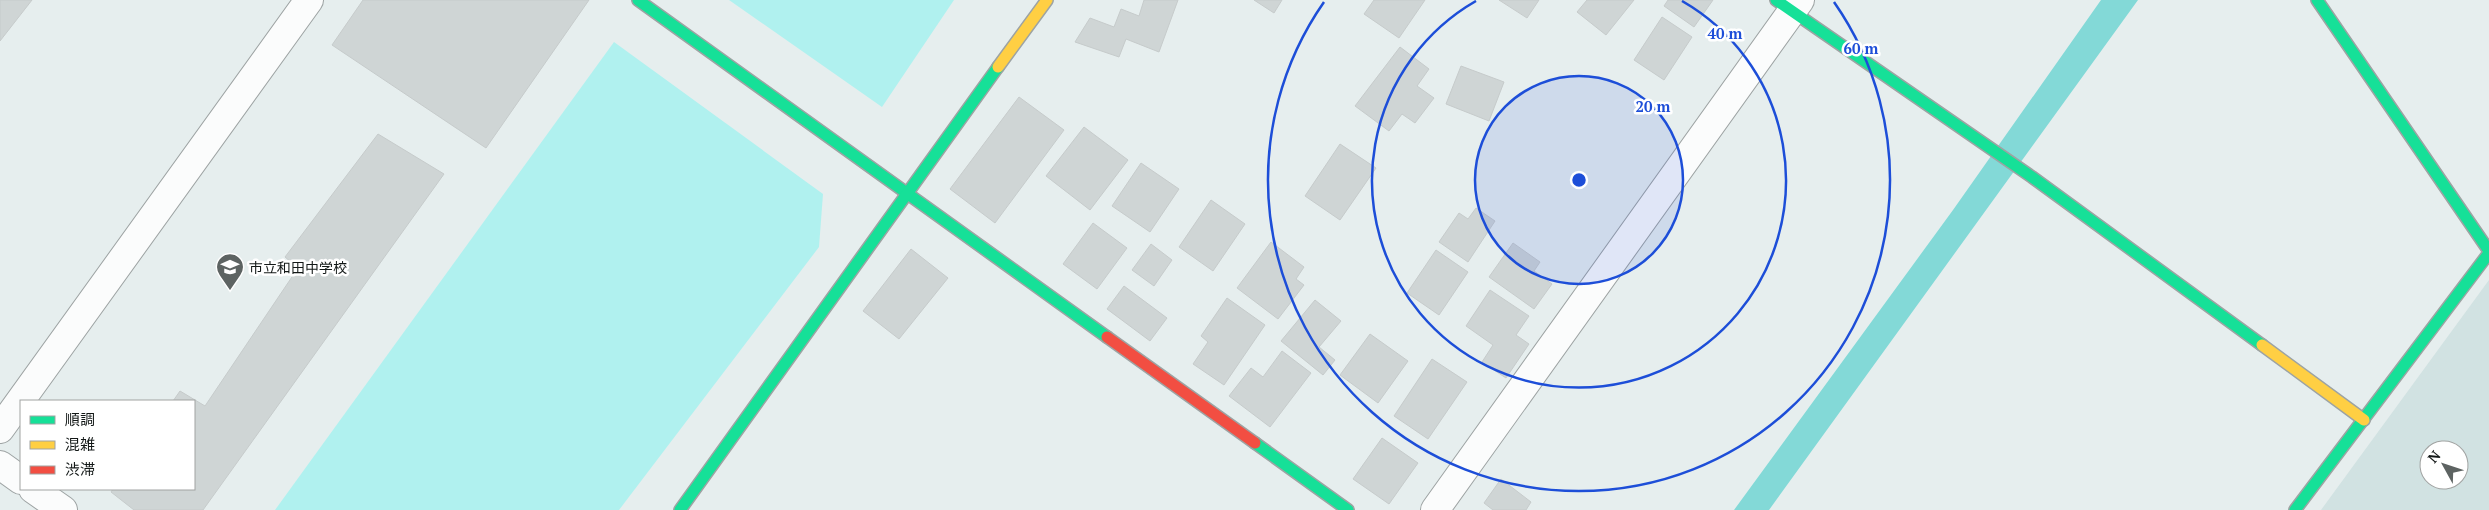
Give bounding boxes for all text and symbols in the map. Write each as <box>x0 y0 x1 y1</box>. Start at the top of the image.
text: 40 m <box>1708 23 1743 43</box>
text: 60 m <box>1844 38 1879 58</box>
text: 20 m <box>1636 96 1671 116</box>
centre of rings <box>1570 171 1588 189</box>
school or university icon: 市立和田中学校 <box>215 252 245 291</box>
place label: 市立和田中学校 <box>249 258 347 277</box>
legend <box>20 400 195 490</box>
text: 順調 <box>65 409 95 429</box>
text: 混雑 <box>65 434 95 454</box>
north arrow <box>2419 440 2469 490</box>
text: N <box>2423 446 2445 466</box>
text: 渋滞 <box>65 459 95 479</box>

